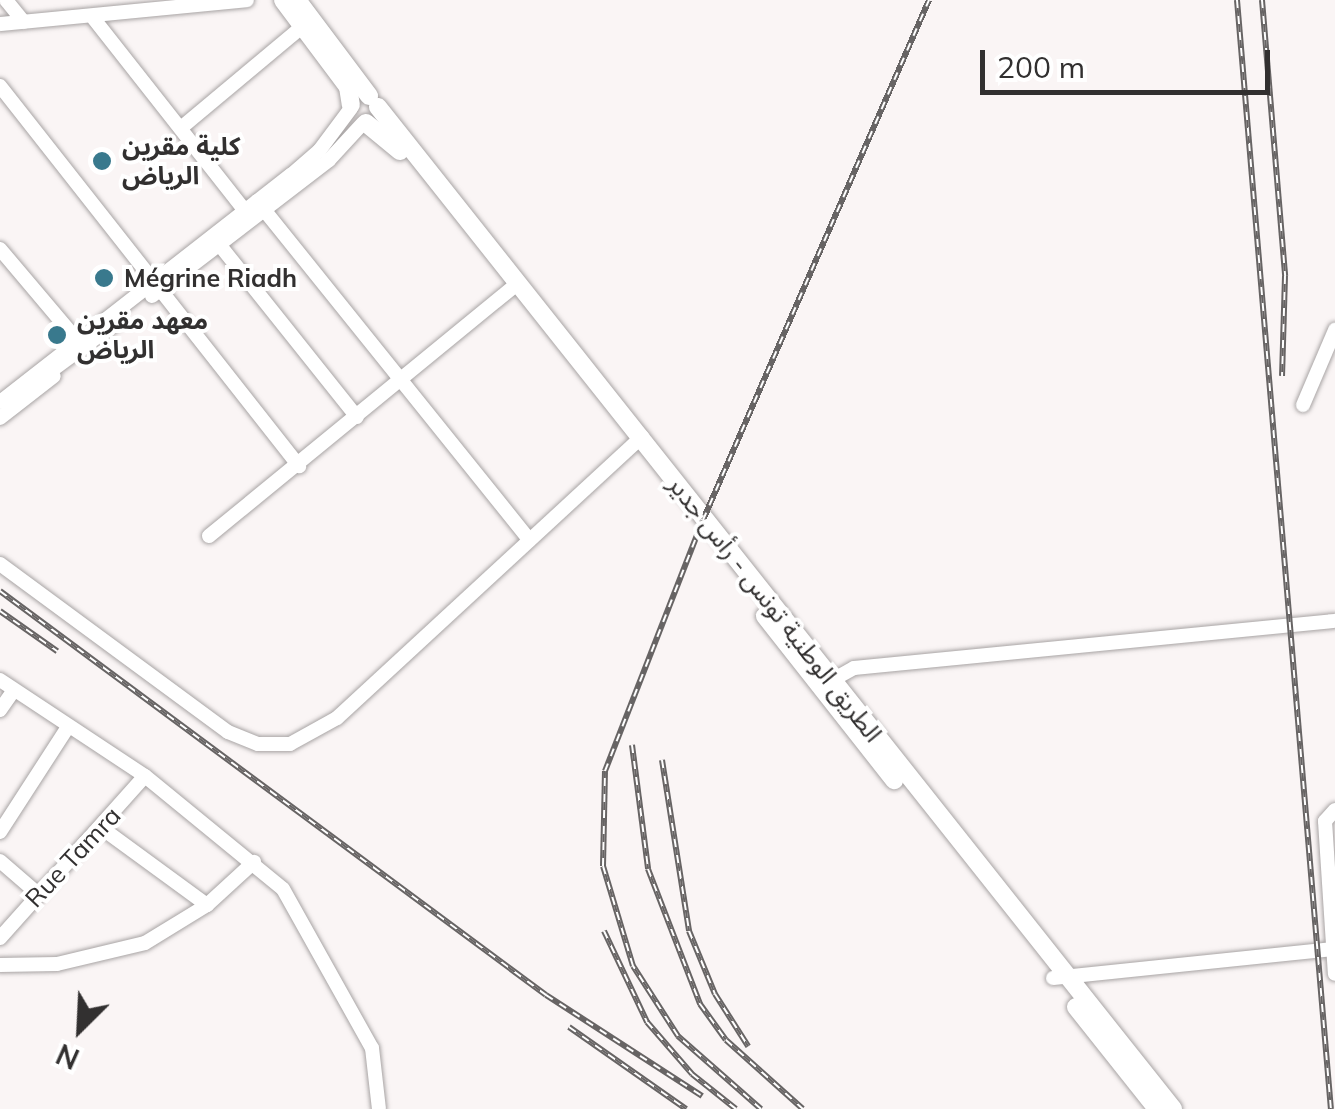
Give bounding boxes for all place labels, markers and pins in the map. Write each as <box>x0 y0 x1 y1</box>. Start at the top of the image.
place label: كلية مقرين الرياض <box>122 132 240 191</box>
marker: كلية مقرين الرياض <box>91 150 113 172</box>
place label: Mégrine Riadh <box>124 263 297 293</box>
marker: Mégrine Riadh <box>93 267 115 289</box>
place label: معهد مقرين الرياض <box>77 306 208 365</box>
marker: معهد مقرين الرياض <box>46 324 68 346</box>

